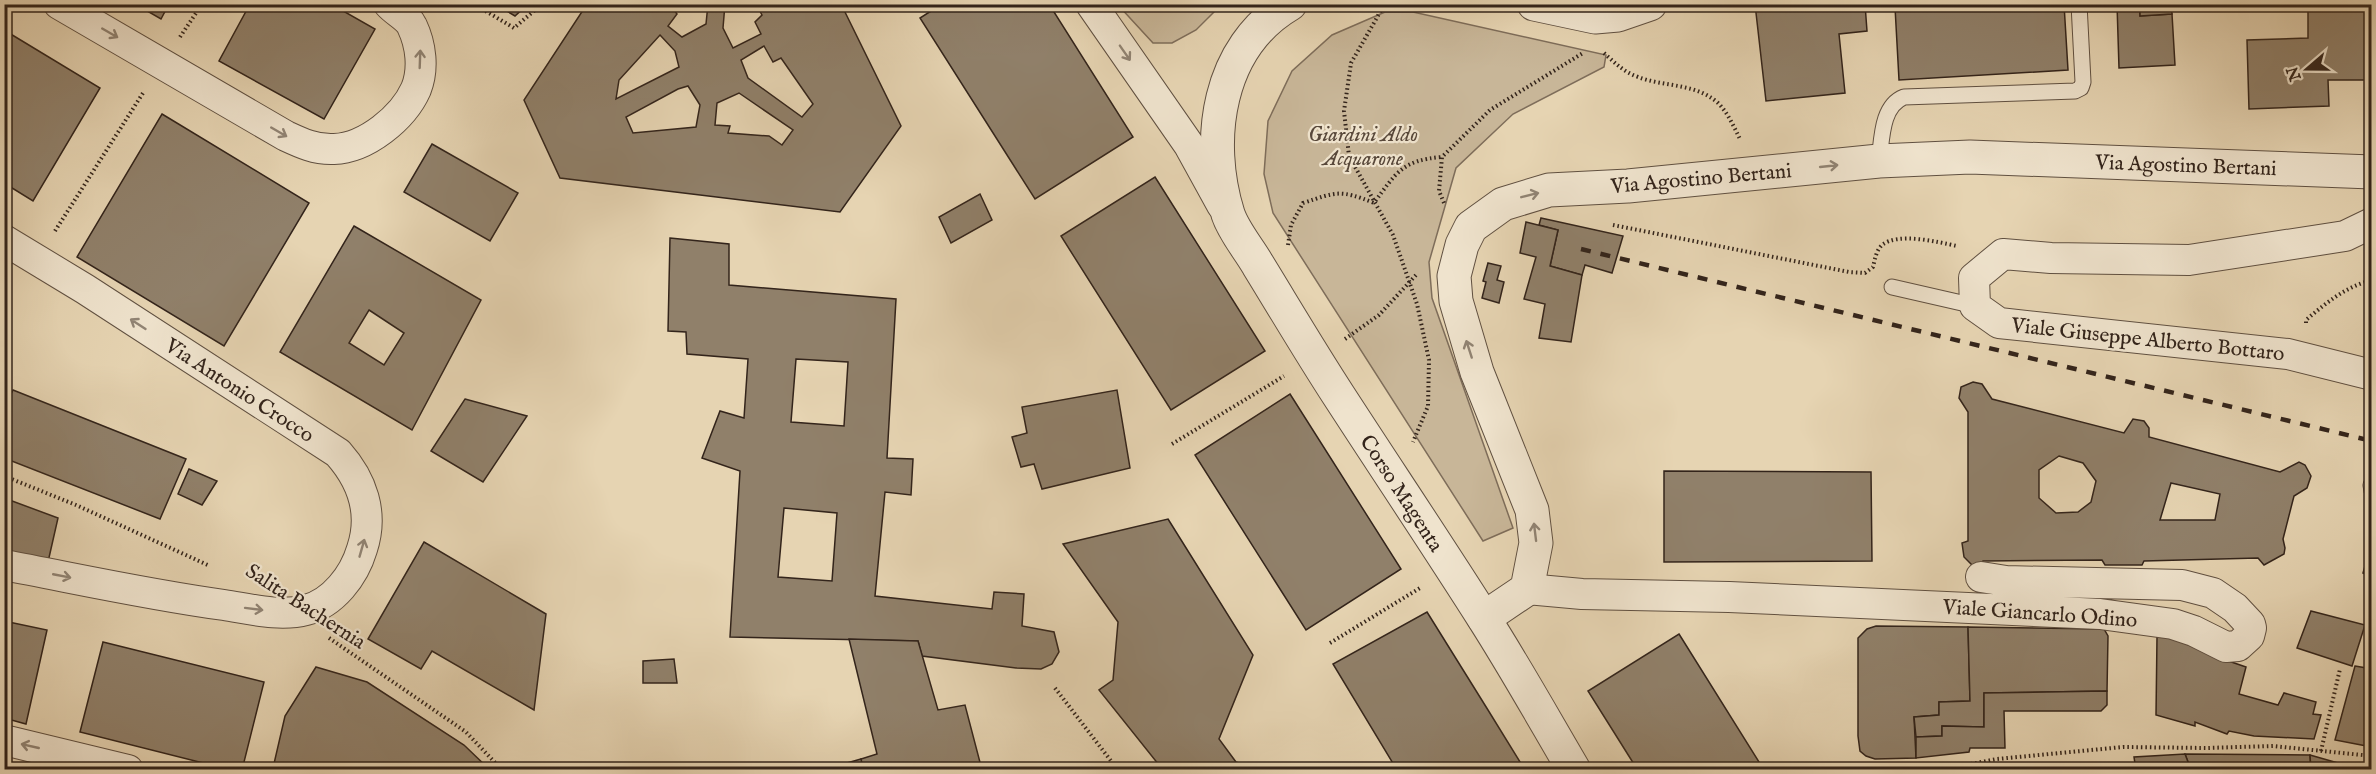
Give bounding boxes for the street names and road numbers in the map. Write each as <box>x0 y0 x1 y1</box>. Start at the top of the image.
street label: Via Agostino Bertani <box>2094 150 2277 183</box>
street label: Via Agostino Bertani <box>1609 158 1793 201</box>
street label: Viale Giuseppe Alberto Bottaro <box>2009 313 2286 368</box>
street label: Via Antonio Crocco <box>159 332 319 450</box>
street label: Corso Magenta <box>1353 430 1449 558</box>
street label: Salita Bachernia <box>240 558 371 657</box>
street label: Viale Giancarlo Odino <box>1941 594 2138 635</box>

